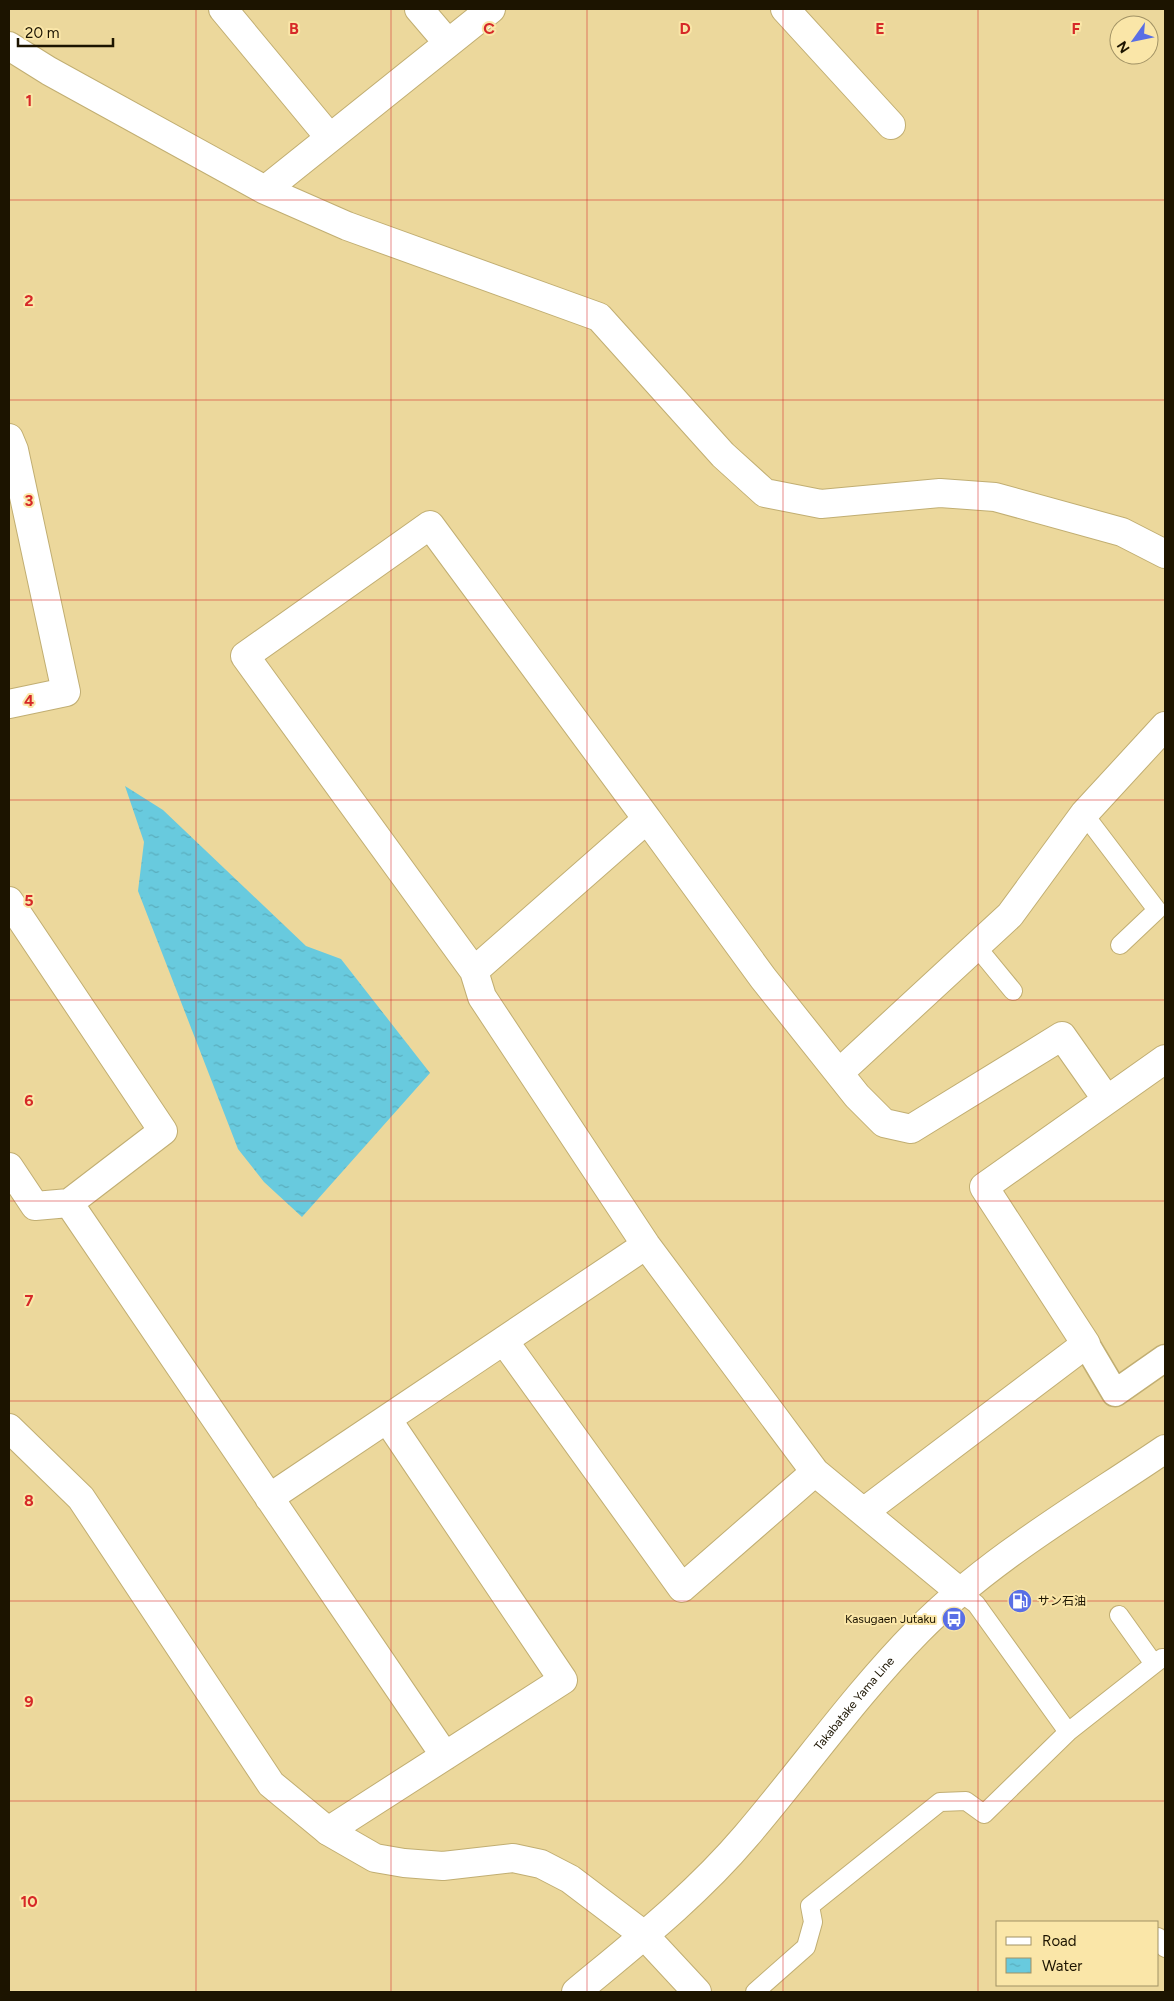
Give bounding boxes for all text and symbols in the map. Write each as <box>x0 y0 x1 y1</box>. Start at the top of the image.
scale bar <box>18 15 112 47</box>
north arrow <box>1109 15 1159 65</box>
text: B <box>289 19 299 38</box>
text: C <box>483 19 495 38</box>
text: D <box>679 19 691 38</box>
text: E <box>875 19 885 38</box>
text: F <box>1072 19 1081 38</box>
text: 20 m <box>25 24 59 42</box>
text: N <box>1113 38 1134 56</box>
text: 1 <box>26 91 32 110</box>
text: 2 <box>24 291 34 310</box>
text: 3 <box>25 491 34 510</box>
text: 4 <box>24 691 34 710</box>
text: 5 <box>24 891 34 910</box>
text: 6 <box>24 1091 34 1110</box>
text: 7 <box>25 1291 34 1310</box>
text: 8 <box>24 1491 34 1510</box>
fuel station icon: サン石油 <box>1007 1588 1033 1614</box>
place label: サン石油 <box>1038 1594 1086 1608</box>
bus stop icon: Kasugaen Jutaku <box>941 1606 967 1632</box>
place label: Kasugaen Jutaku <box>845 1612 936 1626</box>
street label: Takabatake Yama Line <box>811 1654 897 1753</box>
text: 9 <box>24 1692 34 1711</box>
text: 10 <box>20 1892 38 1911</box>
legend <box>996 1921 1159 1986</box>
text: Road <box>1042 1932 1077 1950</box>
text: Water <box>1042 1957 1082 1975</box>

